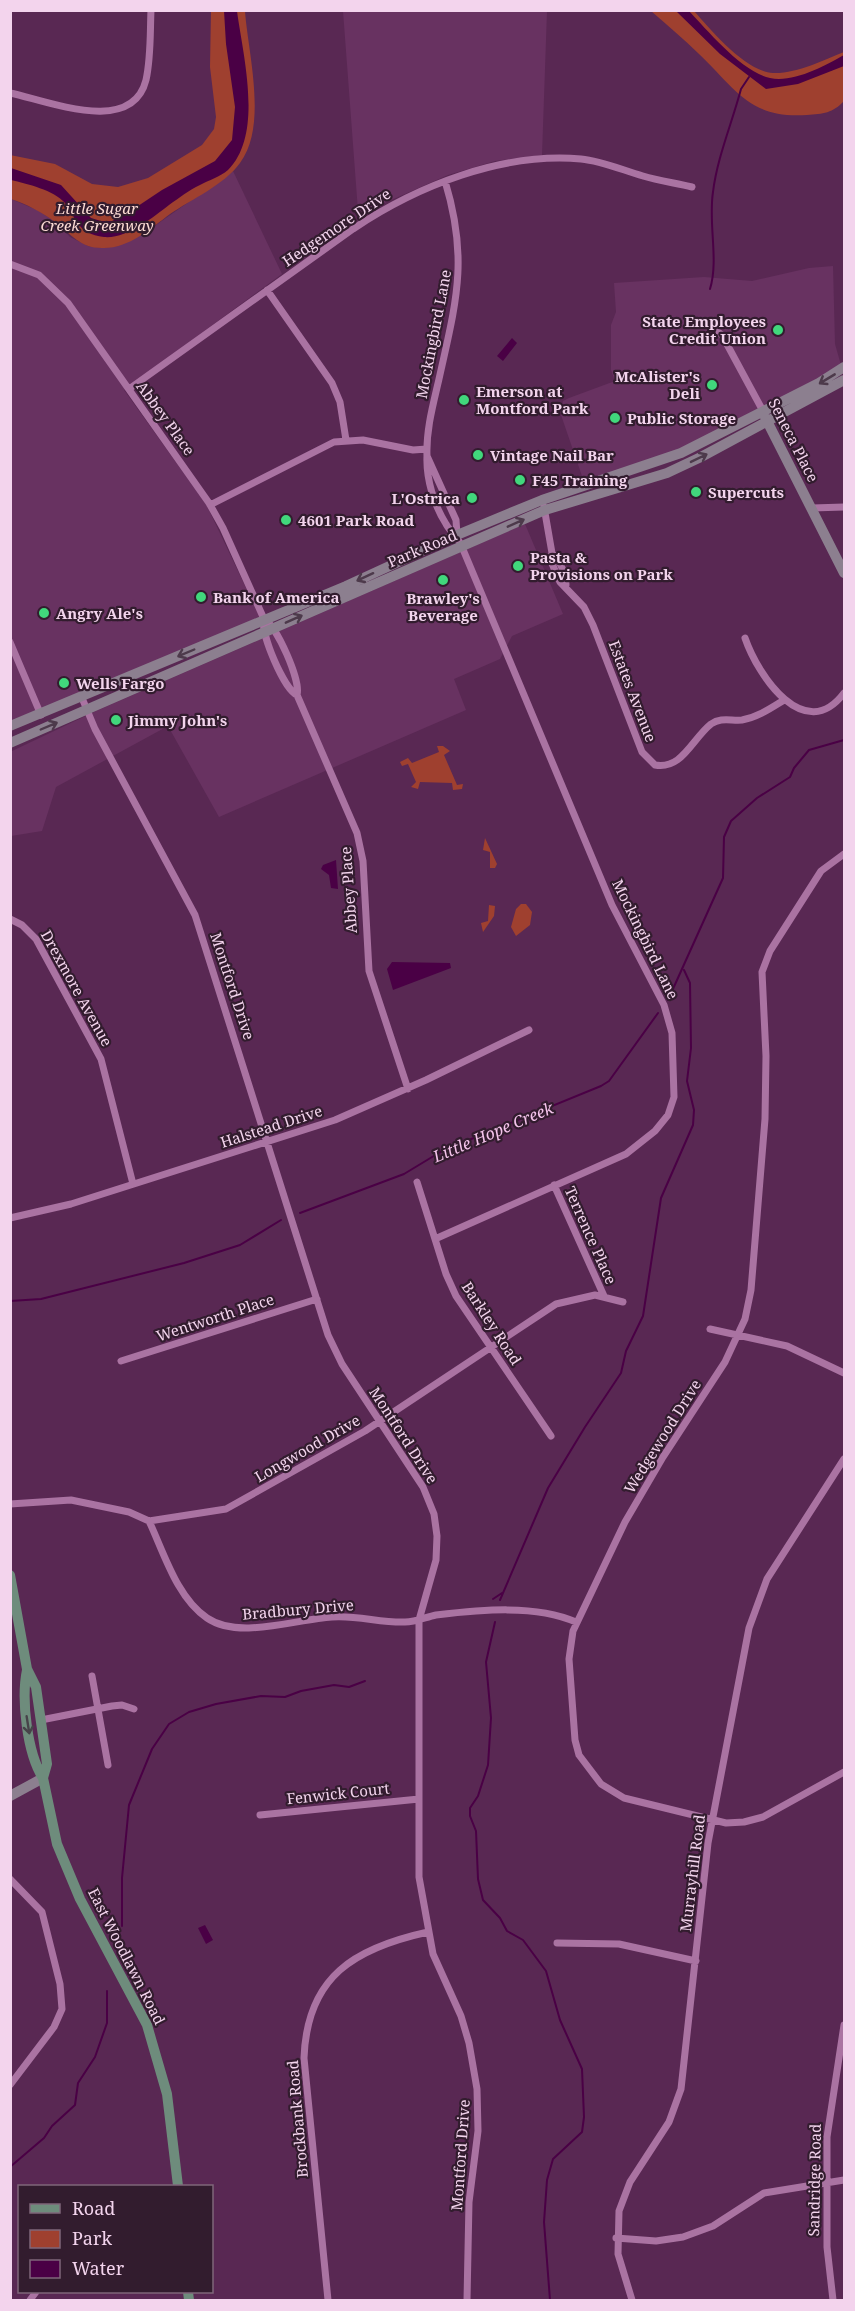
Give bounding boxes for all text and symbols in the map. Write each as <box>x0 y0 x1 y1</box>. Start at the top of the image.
street label: Hedgemore Drive <box>278 183 394 271</box>
park label: Little Sugar Creek Greenway <box>40 198 154 235</box>
street label: Mockingbird Lane <box>411 268 455 400</box>
place label: State Employees Credit Union <box>642 311 766 348</box>
marker: State Employees Credit Union <box>771 323 785 337</box>
place label: McAlister's Deli <box>615 366 701 403</box>
one-way arrow <box>819 373 836 385</box>
street label: Abbey Place <box>132 377 200 459</box>
marker: McAlister's Deli <box>705 378 719 392</box>
place label: Emerson at Montford Park <box>476 381 589 418</box>
marker: Emerson at Montford Park <box>457 393 471 407</box>
street label: Seneca Place <box>764 395 824 485</box>
place label: Public Storage <box>627 408 736 428</box>
marker: Public Storage <box>608 411 622 425</box>
place label: Vintage Nail Bar <box>490 445 614 465</box>
marker: Vintage Nail Bar <box>471 448 485 462</box>
one-way arrow <box>690 452 707 464</box>
place label: F45 Training <box>532 470 628 490</box>
marker: F45 Training <box>513 473 527 487</box>
place label: Supercuts <box>708 482 784 502</box>
marker: Supercuts <box>689 485 703 499</box>
place label: L'Ostrica <box>392 488 460 508</box>
marker: L'Ostrica <box>465 491 479 505</box>
place label: 4601 Park Road <box>298 510 415 530</box>
marker: 4601 Park Road <box>279 513 293 527</box>
one-way arrow <box>506 517 524 528</box>
street label: Park Road <box>384 524 460 572</box>
place label: Pasta & Provisions on Park <box>530 547 673 584</box>
marker: Pasta & Provisions on Park <box>511 559 525 573</box>
one-way arrow <box>357 571 375 583</box>
marker: Brawley's Beverage <box>436 573 450 587</box>
place label: Bank of America <box>213 587 339 607</box>
place label: Brawley's Beverage <box>406 588 480 625</box>
marker: Bank of America <box>194 590 208 604</box>
place label: Angry Ale's <box>56 603 143 623</box>
marker: Angry Ale's <box>37 606 51 620</box>
one-way arrow <box>285 613 303 624</box>
street label: Estates Avenue <box>604 637 662 745</box>
one-way arrow <box>177 648 195 659</box>
place label: Wells Fargo <box>76 673 165 693</box>
marker: Wells Fargo <box>57 676 71 690</box>
place label: Jimmy John's <box>127 710 227 730</box>
marker: Jimmy John's <box>109 713 123 727</box>
one-way arrow <box>39 720 57 732</box>
street label: Abbey Place <box>335 846 361 934</box>
street label: Mockingbird Lane <box>608 876 684 1002</box>
street label: Drexmore Avenue <box>37 926 117 1050</box>
street label: Montford Drive <box>206 930 260 1042</box>
water label: Little Hope Creek <box>429 1096 557 1168</box>
street label: Halstead Drive <box>217 1100 325 1152</box>
street label: Terrence Place <box>560 1183 622 1287</box>
street label: Barkley Road <box>458 1278 526 1368</box>
street label: Wentworth Place <box>154 1289 276 1345</box>
street label: Wedgewood Drive <box>619 1375 705 1497</box>
street label: Montford Drive <box>365 1383 443 1487</box>
street label: Longwood Drive <box>251 1410 363 1486</box>
street label: Bradbury Drive <box>241 1594 355 1624</box>
one-way arrow <box>23 1715 34 1734</box>
street label: Fenwick Court <box>285 1778 391 1808</box>
street label: Murrayhill Road <box>675 1813 709 1933</box>
street label: East Woodlawn Road <box>84 1884 170 2028</box>
street label: Brockbank Road <box>282 2059 312 2179</box>
street label: Montford Drive <box>446 2099 474 2211</box>
street label: Sandridge Road <box>803 2123 825 2237</box>
legend <box>18 2185 213 2293</box>
text: Road <box>72 2196 115 2220</box>
text: Park <box>72 2226 112 2250</box>
text: Water <box>72 2256 125 2280</box>

